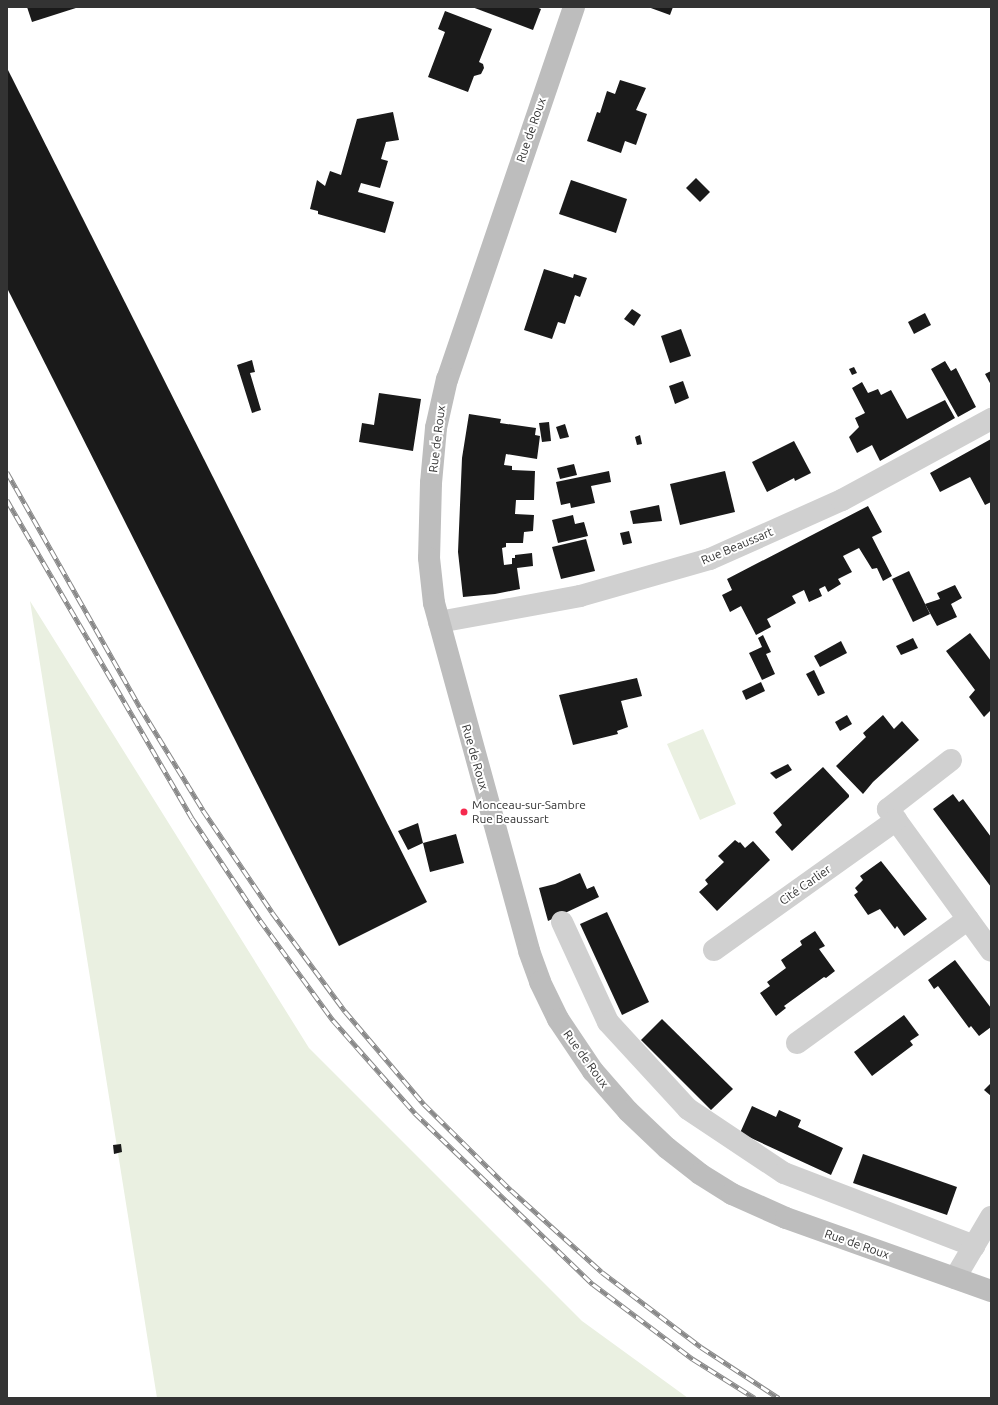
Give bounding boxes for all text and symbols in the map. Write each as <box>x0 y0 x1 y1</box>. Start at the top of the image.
street label: Rue de Roux <box>513 96 549 164</box>
street label: Rue de Roux <box>426 405 448 473</box>
street label: Rue Beaussart <box>699 524 775 568</box>
street label: Rue de Roux <box>459 723 491 791</box>
place label: Monceau-sur-Sambre Rue Beaussart <box>472 798 586 826</box>
marker: Monceau-sur-Sambre Rue Beaussart <box>459 807 469 817</box>
street label: Cité Carlier <box>776 862 834 908</box>
street label: Rue de Roux <box>560 1027 612 1091</box>
street label: Rue de Roux <box>823 1226 891 1262</box>

